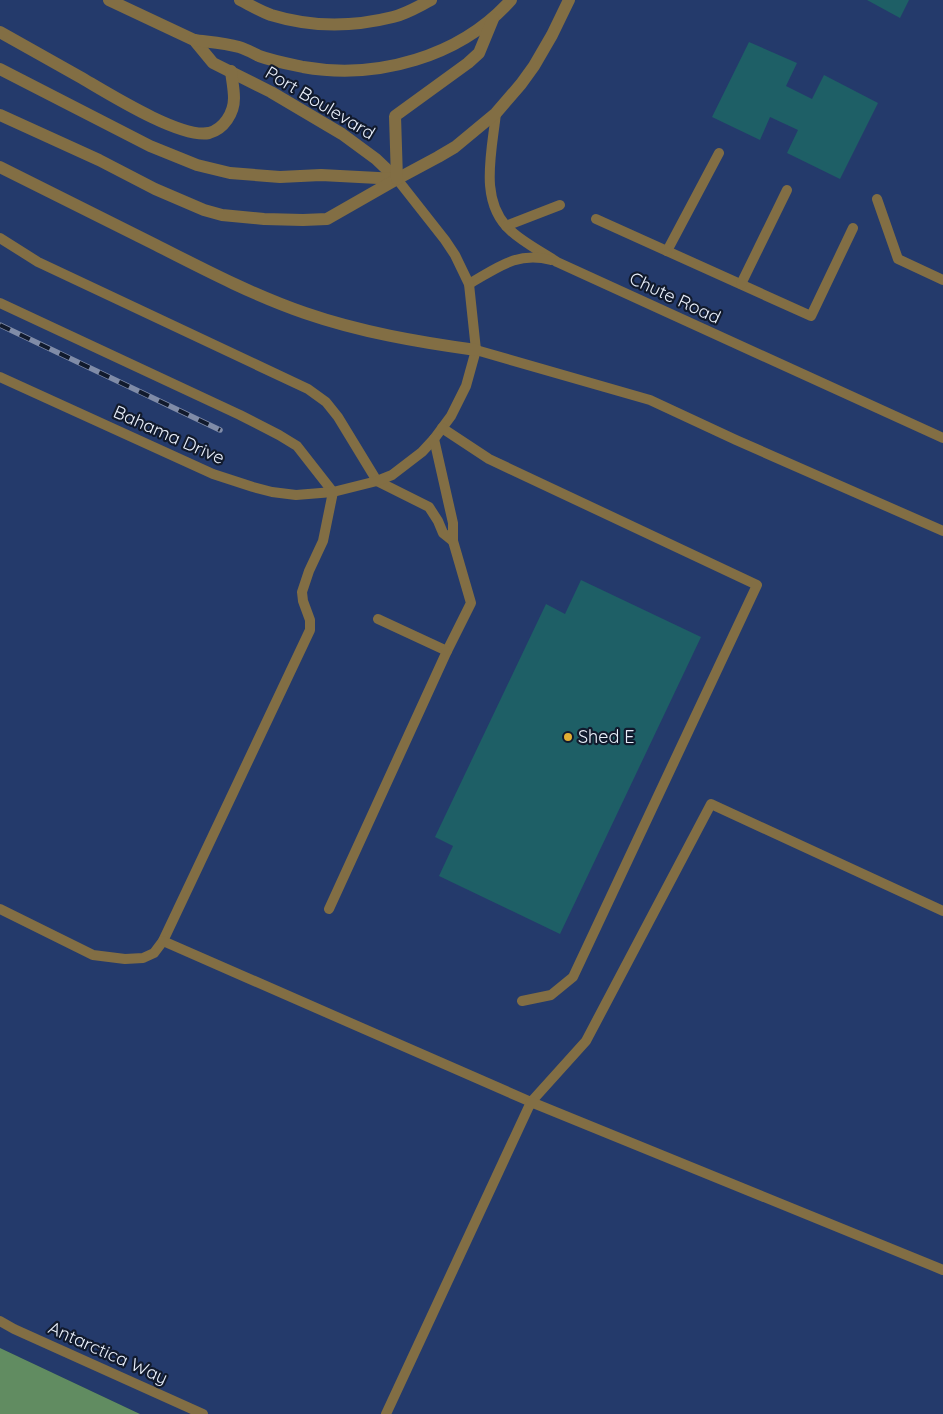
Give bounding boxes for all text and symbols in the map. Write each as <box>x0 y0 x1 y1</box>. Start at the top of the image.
street label: Port Boulevard <box>261 61 379 144</box>
street label: Chute Road <box>626 266 724 329</box>
street label: Bahama Drive <box>110 400 228 469</box>
place label: Shed E <box>578 725 635 748</box>
marker: Shed E <box>562 731 574 743</box>
street label: Antarctica Way <box>45 1316 172 1389</box>

